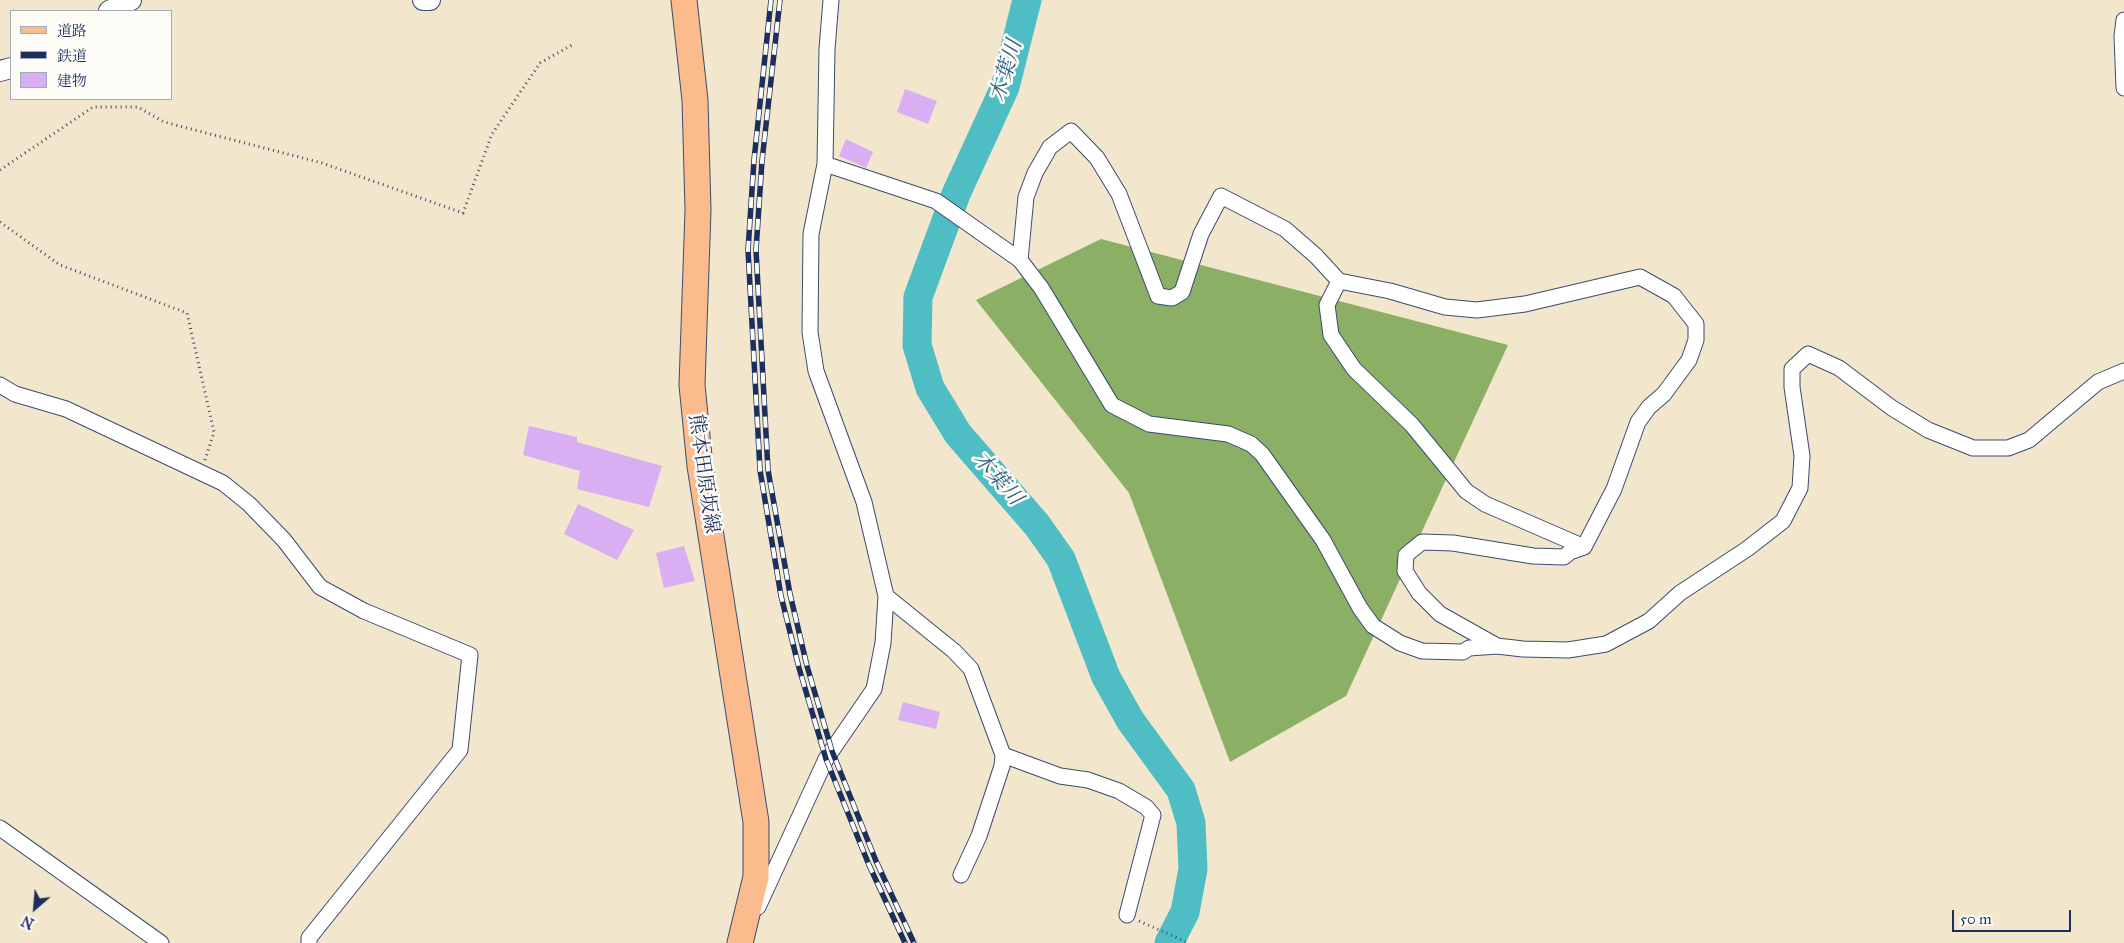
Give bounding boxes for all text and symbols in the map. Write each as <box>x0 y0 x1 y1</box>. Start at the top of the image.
legend <box>10 10 172 100</box>
text: 道路 <box>57 22 87 40</box>
water label: 木葉川 <box>986 37 1028 105</box>
text: 鉄道 <box>57 47 87 65</box>
text: 建物 <box>57 72 87 90</box>
street label: 熊本田原坂線 <box>683 413 723 535</box>
water label: 木葉川 <box>967 447 1027 511</box>
north arrow <box>10 883 60 933</box>
scale bar <box>1954 900 2073 932</box>
text: 50 m <box>1960 910 1992 928</box>
text: N <box>19 912 37 932</box>

